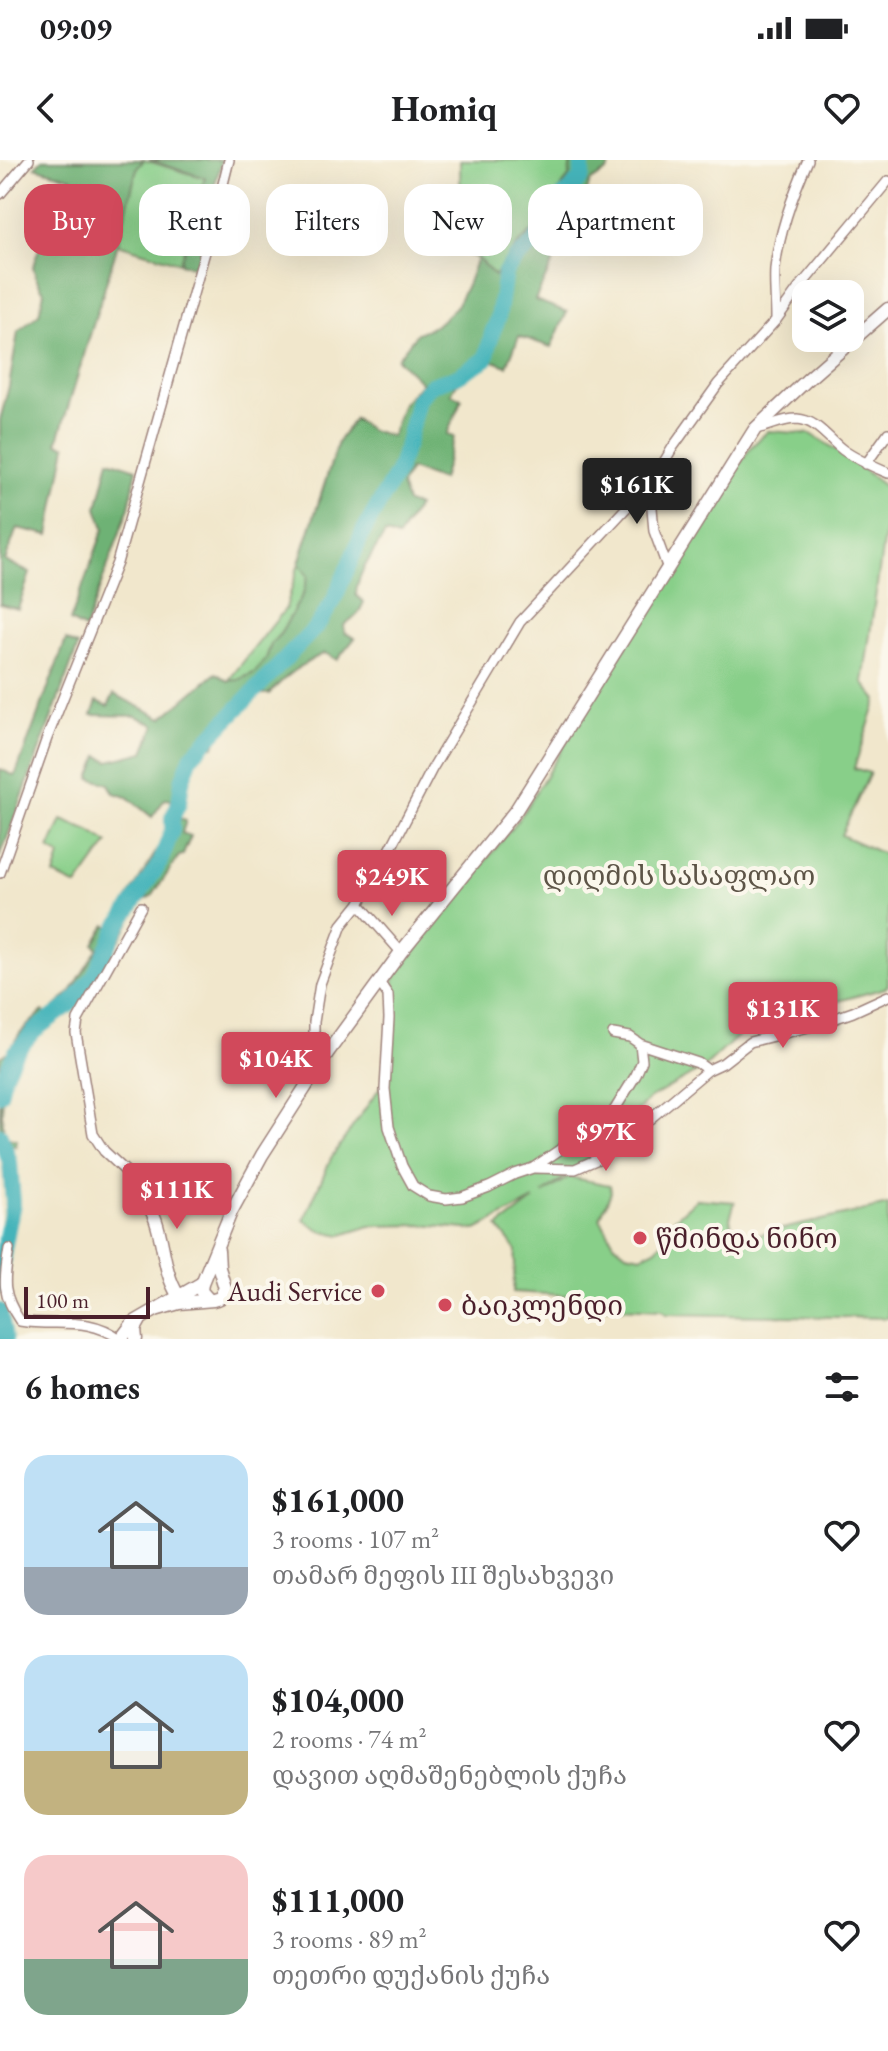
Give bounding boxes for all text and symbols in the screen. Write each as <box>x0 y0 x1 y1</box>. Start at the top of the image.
text: 09:09 <box>40 9 112 48</box>
text: Homiq <box>391 85 497 132</box>
icon: back <box>24 86 68 130</box>
icon: heart <box>820 86 864 130</box>
chip: Buy <box>24 184 123 256</box>
chip: Rent <box>139 184 250 256</box>
chip: Filters <box>266 184 388 256</box>
chip: New <box>404 184 512 256</box>
chip: Apartment <box>528 184 703 256</box>
map controls <box>792 280 864 352</box>
button: layers <box>792 280 864 352</box>
pin: $161K <box>581 458 693 526</box>
text: $161K <box>600 467 674 501</box>
pin: $249K <box>336 850 448 918</box>
park label: დიღმის სასაფლაო <box>543 857 815 893</box>
text: $249K <box>355 859 429 893</box>
pin: $131K <box>727 982 839 1050</box>
text: $131K <box>746 991 820 1025</box>
pin: $104K <box>220 1032 332 1100</box>
text: $104K <box>239 1041 313 1075</box>
pin: $97K <box>559 1105 653 1173</box>
text: $97K <box>576 1114 636 1148</box>
pin: $111K <box>121 1163 233 1231</box>
text: $111K <box>140 1172 214 1206</box>
place label: წმინდა ნინო <box>656 1220 838 1256</box>
marker: წმინდა ნინო <box>631 1229 649 1247</box>
place label: Audi Service <box>226 1273 362 1309</box>
marker: Audi Service <box>369 1282 387 1300</box>
scale bar <box>24 1283 150 1319</box>
text: 100 m <box>36 1286 89 1315</box>
place label: ბაიკლენდი <box>461 1287 623 1323</box>
marker: ბაიკლენდი <box>436 1296 454 1314</box>
text: 6 homes <box>24 1365 140 1409</box>
icon: filters <box>820 1365 864 1409</box>
text: $161,000 <box>272 1478 404 1522</box>
icon: home <box>88 1487 184 1583</box>
icon: heart <box>820 1513 864 1557</box>
text: 3 rooms · 107 m² <box>272 1522 439 1556</box>
text: თამარ მეფის III შესახვევი <box>272 1558 614 1592</box>
text: $104,000 <box>272 1678 404 1722</box>
icon: home <box>88 1687 184 1783</box>
icon: heart <box>820 1713 864 1757</box>
text: 2 rooms · 74 m² <box>272 1722 427 1756</box>
text: დავით აღმაშენებლის ქუჩა <box>272 1758 627 1792</box>
text: $111,000 <box>272 1878 404 1922</box>
icon: home <box>88 1887 184 1983</box>
icon: heart <box>820 1913 864 1957</box>
text: 3 rooms · 89 m² <box>272 1922 427 1956</box>
text: თეთრი დუქანის ქუჩა <box>272 1958 550 1992</box>

